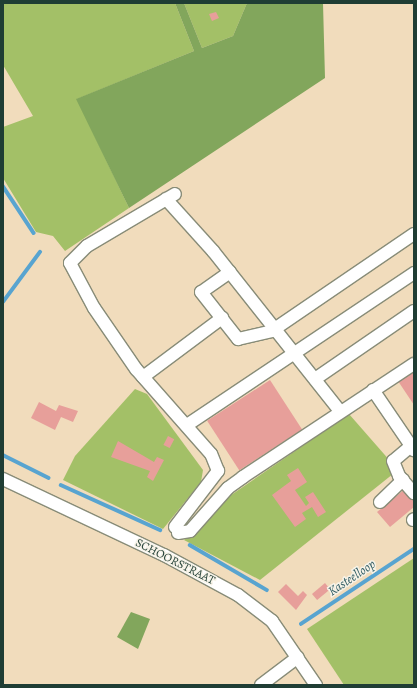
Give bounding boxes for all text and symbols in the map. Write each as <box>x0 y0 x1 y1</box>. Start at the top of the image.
street label: SCHOORSTRAAT <box>133 536 217 588</box>
water label: Kasteelloop <box>325 556 379 600</box>

